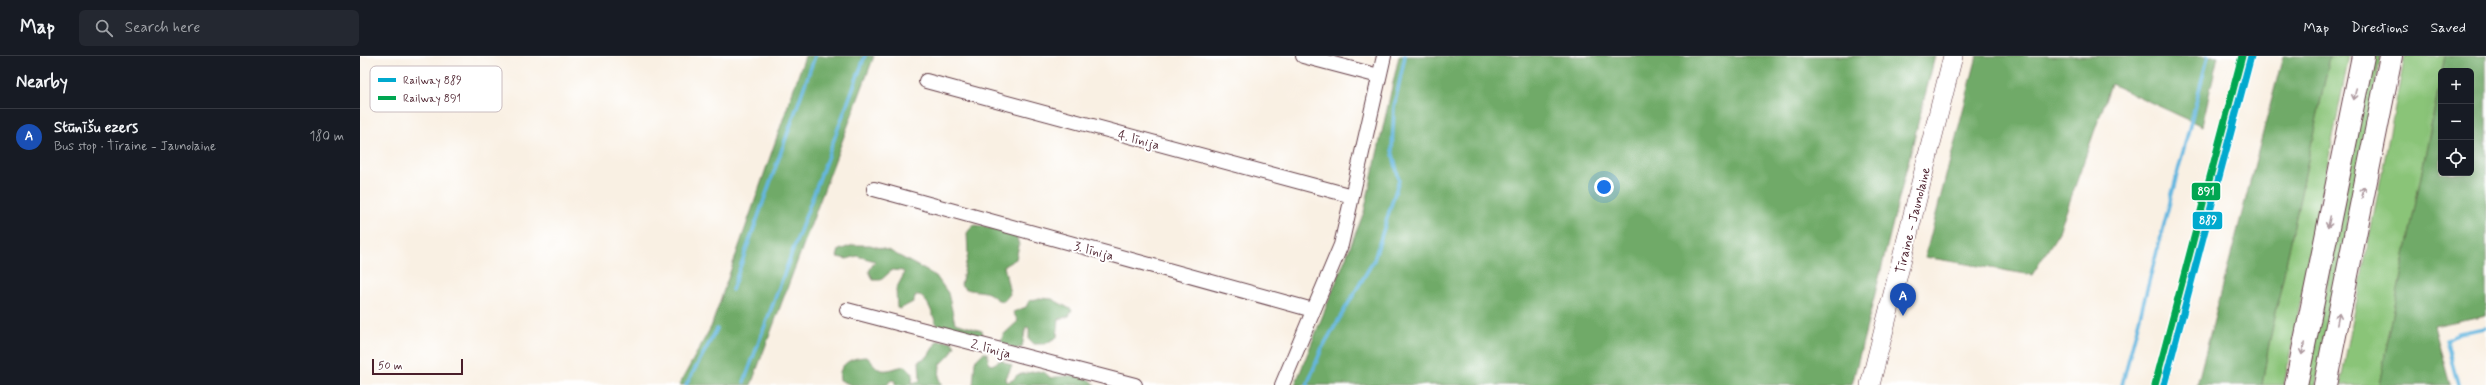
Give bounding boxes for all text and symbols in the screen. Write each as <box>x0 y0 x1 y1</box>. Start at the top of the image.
search box <box>79 10 359 46</box>
text: Map <box>20 15 55 40</box>
icon: search <box>93 17 115 39</box>
text: Search here <box>125 18 200 38</box>
text: Map <box>2303 19 2329 37</box>
text: Directions <box>2351 19 2409 37</box>
text: Saved <box>2431 19 2466 37</box>
legend <box>370 66 502 112</box>
map controls <box>2438 68 2474 176</box>
button: + <box>2438 68 2474 104</box>
text: Nearby <box>16 71 68 93</box>
text: Railway 889 <box>403 74 462 88</box>
one-way arrow <box>2351 87 2359 100</box>
text: Railway 891 <box>403 92 461 106</box>
button: − <box>2438 104 2474 140</box>
text: Stūnīšu ezers <box>54 118 138 138</box>
street label: 4. līnija <box>1116 127 1161 154</box>
text: A <box>25 128 33 145</box>
text: 180 m <box>309 128 344 145</box>
text: Bus stop · Tīraine - Jaunolaine <box>54 138 216 155</box>
button: locate <box>2438 140 2474 176</box>
street label: Tīraine - Jaunolaine <box>1892 165 1935 275</box>
your location <box>1594 177 1614 197</box>
line badge: 891 <box>2191 182 2221 201</box>
text: 891 <box>2197 185 2215 199</box>
one-way arrow <box>2359 185 2367 198</box>
line badge: 889 <box>2192 211 2223 230</box>
text: 889 <box>2199 214 2217 228</box>
one-way arrow <box>2325 215 2333 228</box>
street label: 3. līnija <box>1072 238 1115 265</box>
pin: A <box>1890 283 1916 316</box>
one-way arrow <box>2334 313 2342 326</box>
street label: 2. līnija <box>969 336 1013 363</box>
one-way arrow <box>2299 342 2307 355</box>
scale bar <box>372 357 463 376</box>
text: 50 m <box>378 359 403 373</box>

